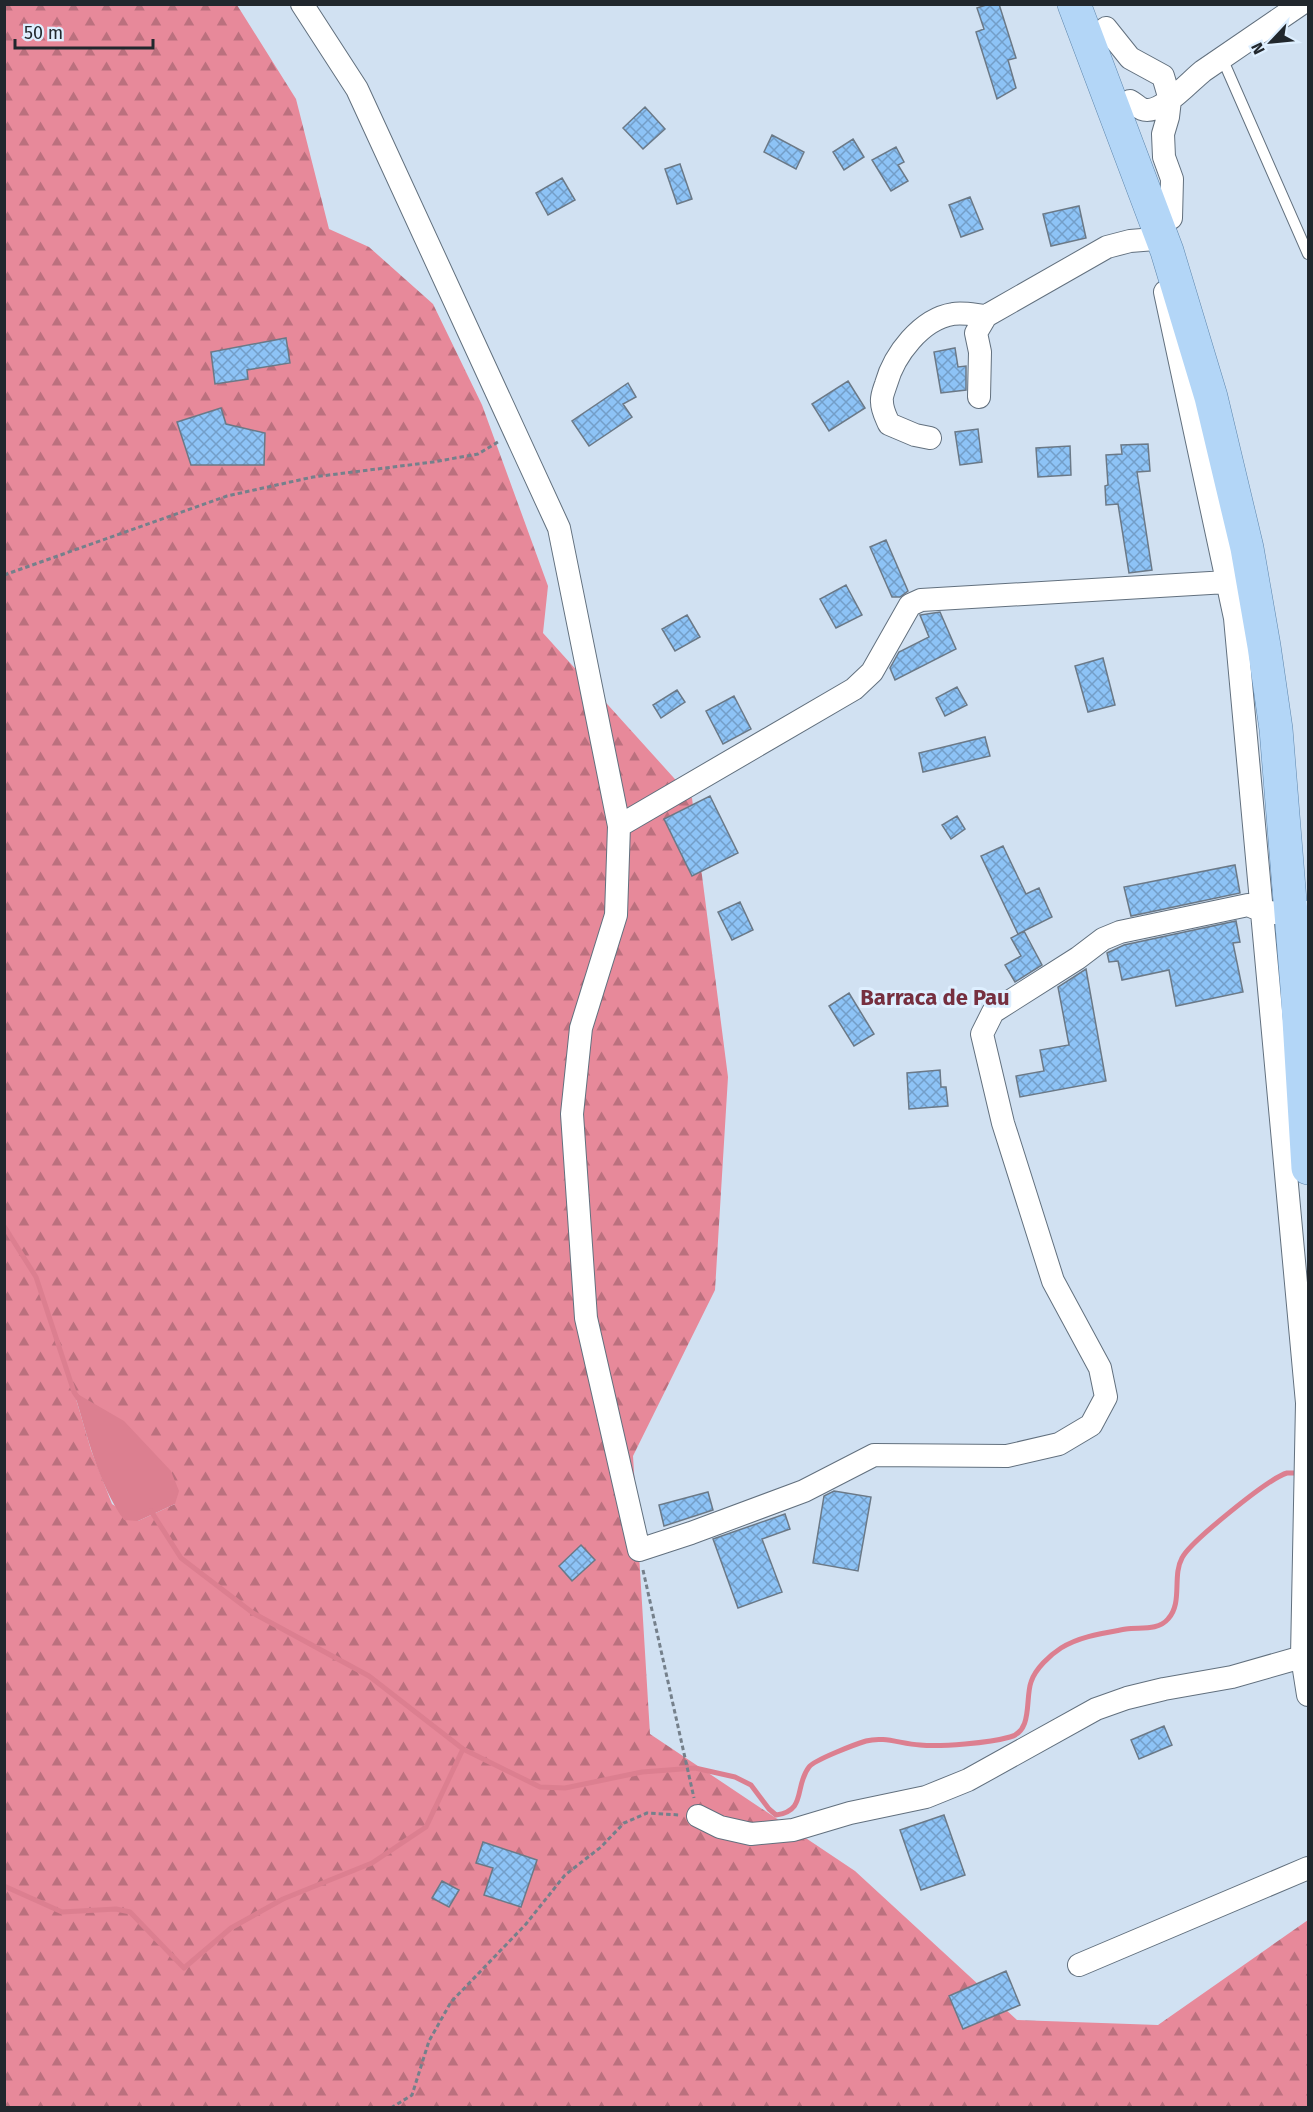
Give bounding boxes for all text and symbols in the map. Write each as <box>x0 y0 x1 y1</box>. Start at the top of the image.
scale bar <box>15 12 153 50</box>
north arrow <box>1241 12 1301 72</box>
text: 50 m <box>24 22 63 44</box>
text: N <box>1247 39 1269 57</box>
district label: Barraca de Pau <box>860 984 1010 1011</box>

